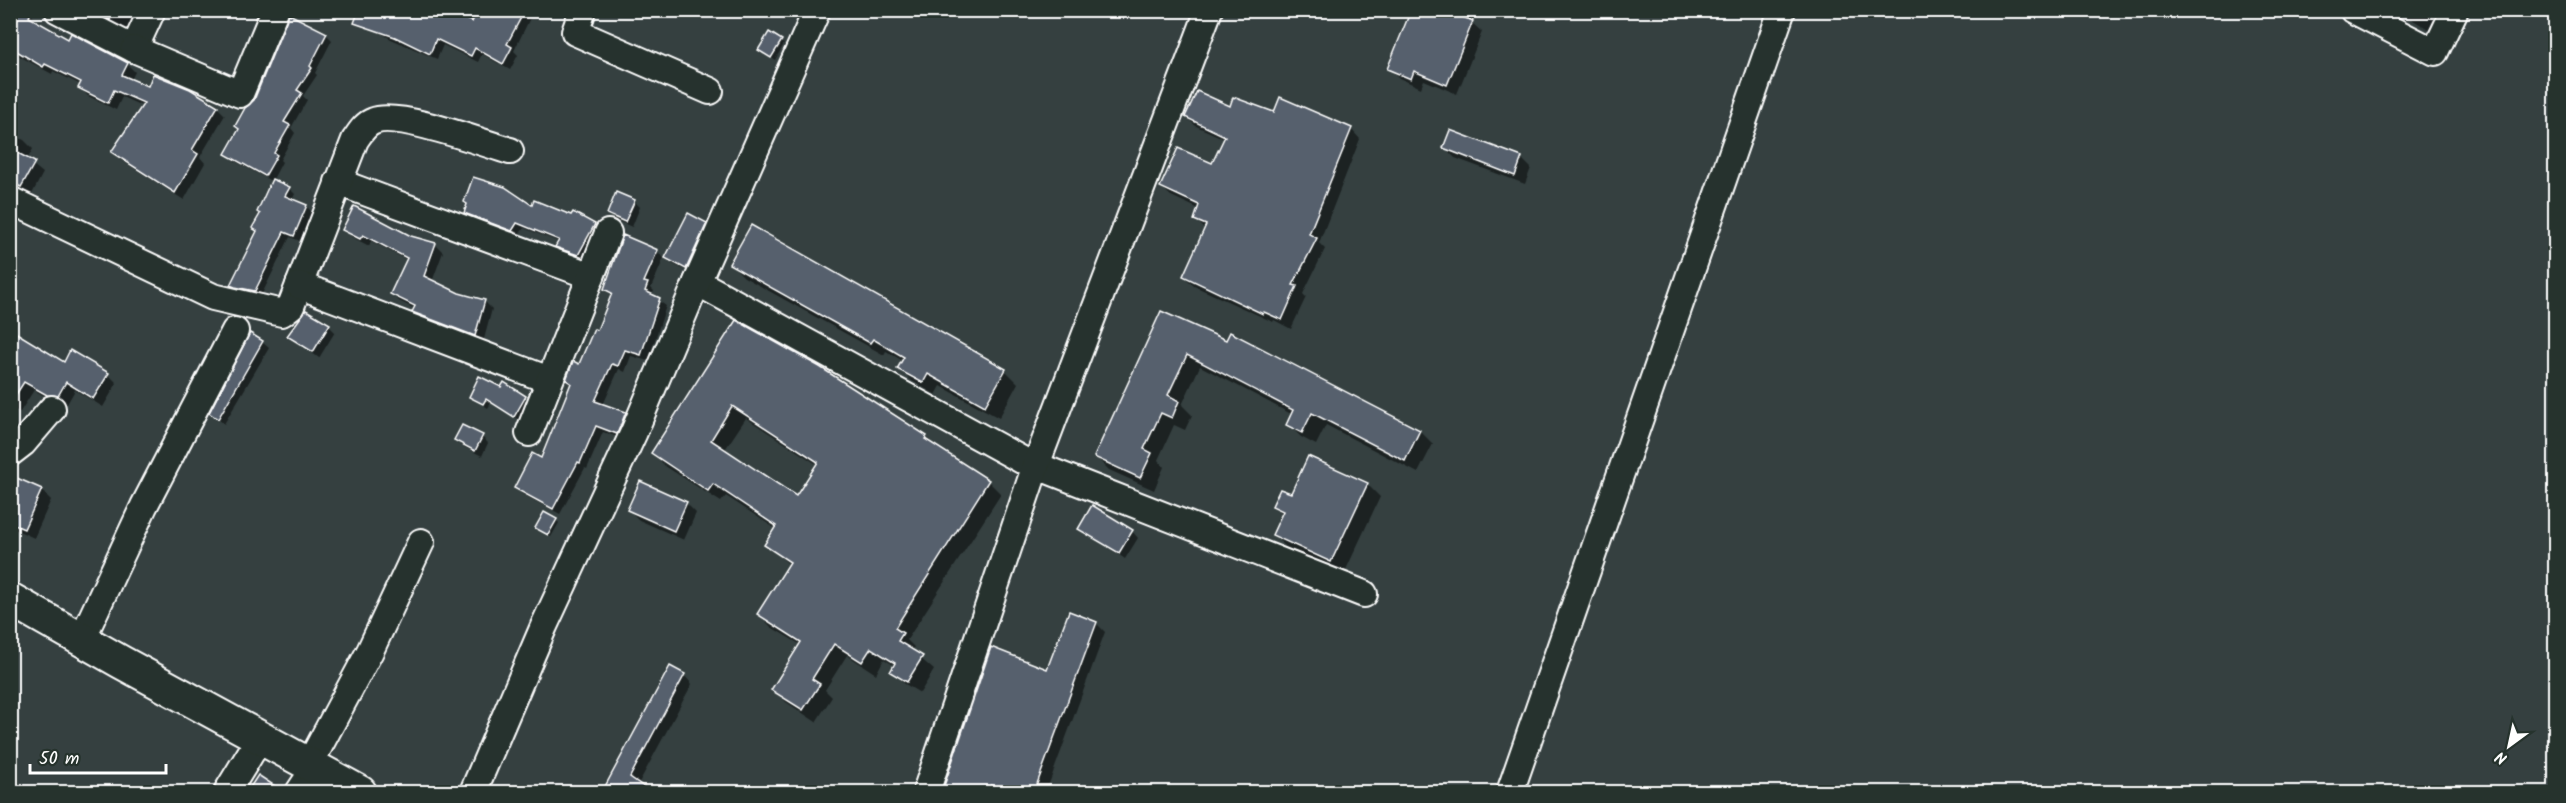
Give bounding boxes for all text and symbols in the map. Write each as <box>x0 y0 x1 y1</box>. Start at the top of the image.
north arrow <box>2479 716 2539 776</box>
scale bar <box>30 737 166 775</box>
text: N <box>2491 744 2513 771</box>
text: 50 m <box>39 745 79 774</box>

